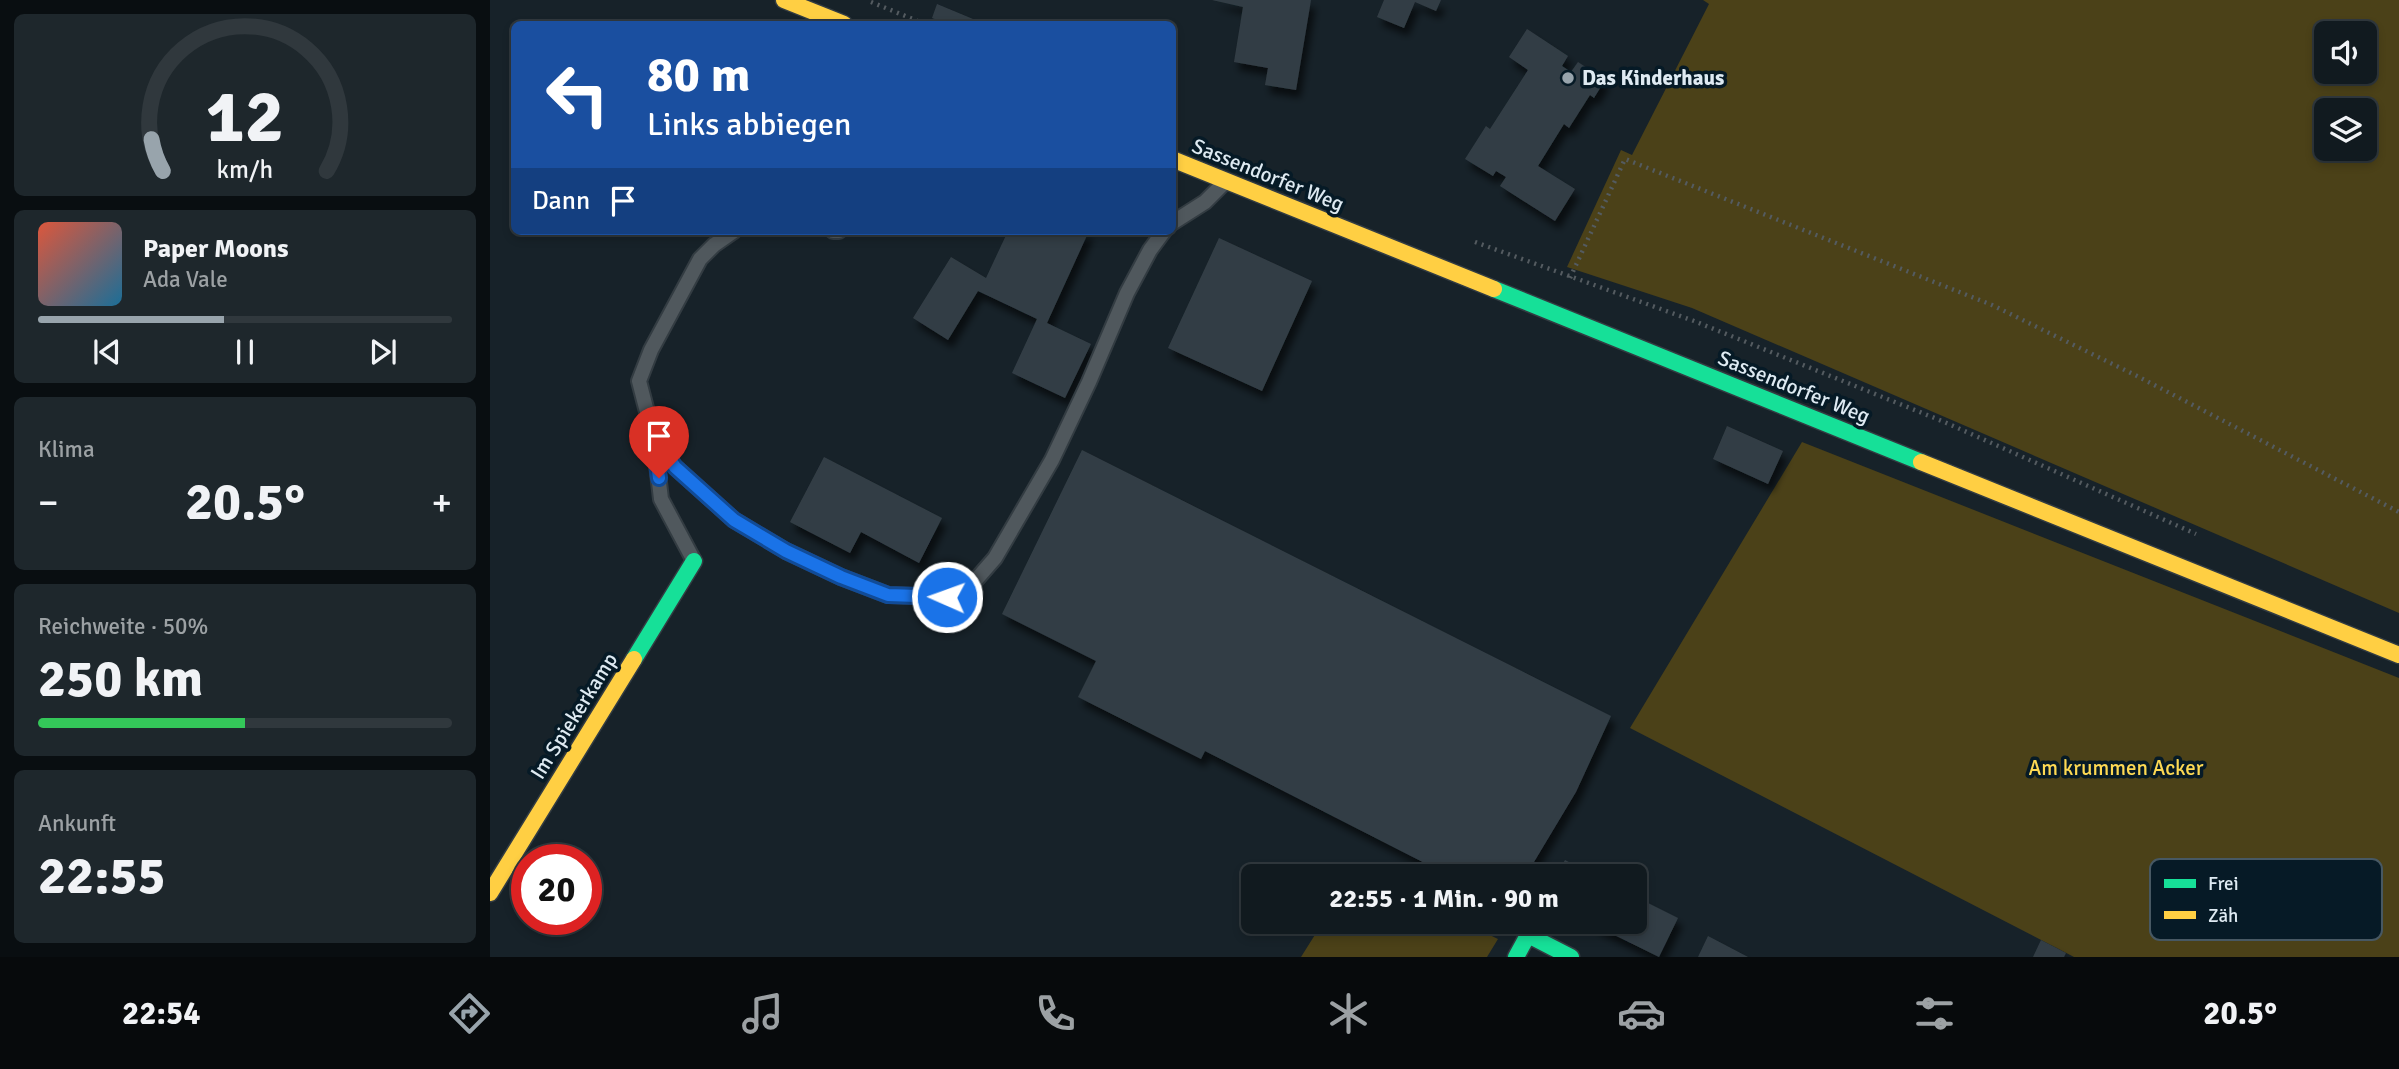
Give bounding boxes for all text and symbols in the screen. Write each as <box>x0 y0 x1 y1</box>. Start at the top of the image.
map controls <box>2314 21 2377 161</box>
button: sound <box>2314 21 2377 84</box>
text: 80 m <box>647 45 750 105</box>
icon: left <box>532 49 623 140</box>
place label: Das Kinderhaus <box>1582 65 1724 91</box>
marker: Das Kinderhaus <box>1560 70 1576 86</box>
text: 12 <box>206 73 284 162</box>
button: layers <box>2314 98 2377 161</box>
text: Links abbiegen <box>647 105 851 144</box>
street label: Sassendorfer Weg <box>1188 133 1348 217</box>
text: km/h <box>217 154 273 185</box>
icon: arrive <box>604 182 642 220</box>
text: Dann <box>532 185 590 217</box>
text: Paper Moons <box>143 233 289 265</box>
text: Ada Vale <box>143 265 228 294</box>
icon: previous <box>88 333 126 371</box>
icon: pause <box>226 333 264 371</box>
icon: next <box>364 333 402 371</box>
street label: Sassendorfer Weg <box>1714 345 1874 429</box>
pin <box>629 406 689 478</box>
icon: arrive <box>640 417 678 455</box>
text: Klima <box>38 435 95 464</box>
text: 20.5° <box>185 470 305 534</box>
text: − <box>38 479 59 526</box>
text: + <box>431 479 452 526</box>
position arrow <box>910 560 984 634</box>
text: Reichweite · 50% <box>38 612 208 641</box>
text: 250 km <box>38 647 203 711</box>
street label: Im Spiekerkamp <box>525 648 623 784</box>
park label: Am krummen Acker <box>2029 755 2204 781</box>
text: Ankunft <box>38 809 116 838</box>
text: 22:55 <box>38 844 166 908</box>
speed limit sign: 20 <box>511 844 602 935</box>
legend <box>2150 859 2382 940</box>
text: Frei <box>2208 872 2239 896</box>
text: 22:55 · 1 Min. · 90 m <box>1329 883 1559 915</box>
text: Zäh <box>2208 904 2238 928</box>
icon: directions <box>445 989 494 1038</box>
icon: music <box>738 989 787 1038</box>
icon: phone <box>1031 989 1080 1038</box>
icon: climate <box>1324 989 1373 1038</box>
icon: car <box>1617 989 1666 1038</box>
icon: filters <box>1910 989 1959 1038</box>
text: 22:54 <box>122 994 201 1033</box>
text: 20.5° <box>2203 994 2277 1033</box>

